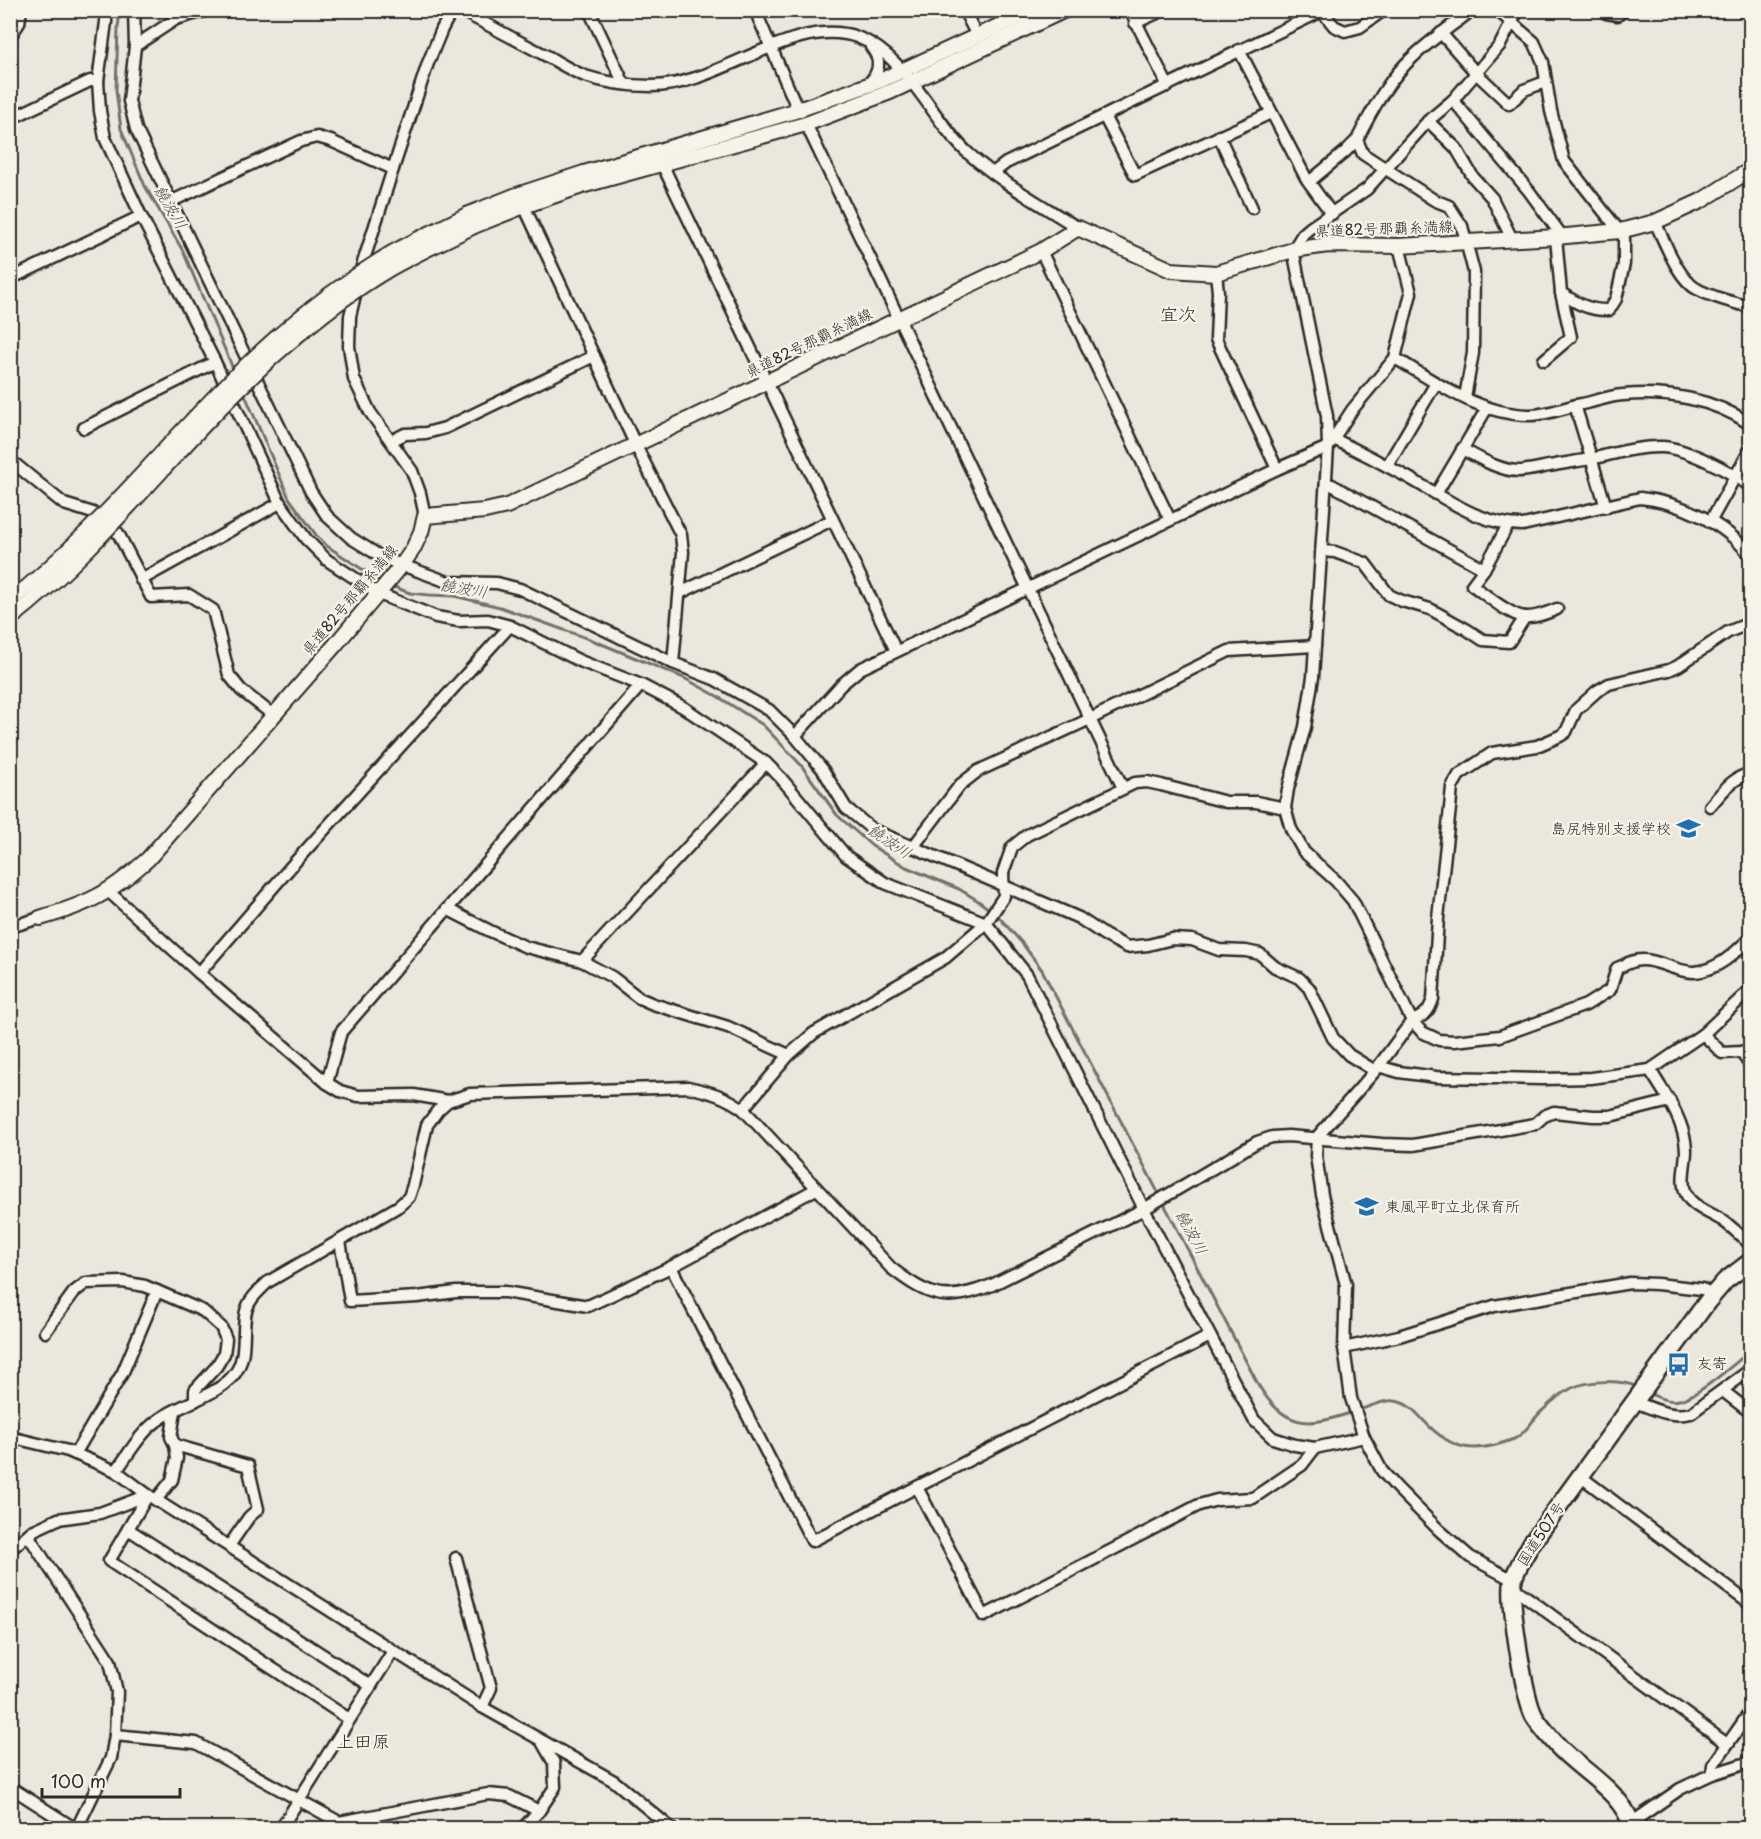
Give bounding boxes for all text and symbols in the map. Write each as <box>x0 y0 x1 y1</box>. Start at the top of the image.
water label: 饒波川 <box>149 180 194 233</box>
street label: 県道82号那覇糸満線 <box>1314 214 1454 241</box>
district label: 宜次 <box>1160 300 1196 327</box>
street label: 県道82号那覇糸満線 <box>741 301 876 382</box>
street label: 県道82号那覇糸満線 <box>295 539 402 660</box>
water label: 饒波川 <box>438 571 490 603</box>
place label: 島尻特別支援学校 <box>1551 816 1671 839</box>
school or university icon: 島尻特別支援学校 <box>1676 816 1702 842</box>
water label: 饒波川 <box>864 817 917 864</box>
school or university icon: 東風平町立北保育所 <box>1354 1194 1380 1220</box>
place label: 東風平町立北保育所 <box>1385 1194 1520 1217</box>
water label: 饒波川 <box>1171 1205 1215 1258</box>
bus stop icon: 友寄 <box>1666 1351 1692 1377</box>
place label: 友寄 <box>1697 1351 1727 1374</box>
street label: 国道507号 <box>1510 1496 1569 1570</box>
district label: 上田原 <box>336 1727 390 1754</box>
scale bar <box>42 1761 180 1799</box>
text: 100 m <box>51 1767 106 1794</box>

